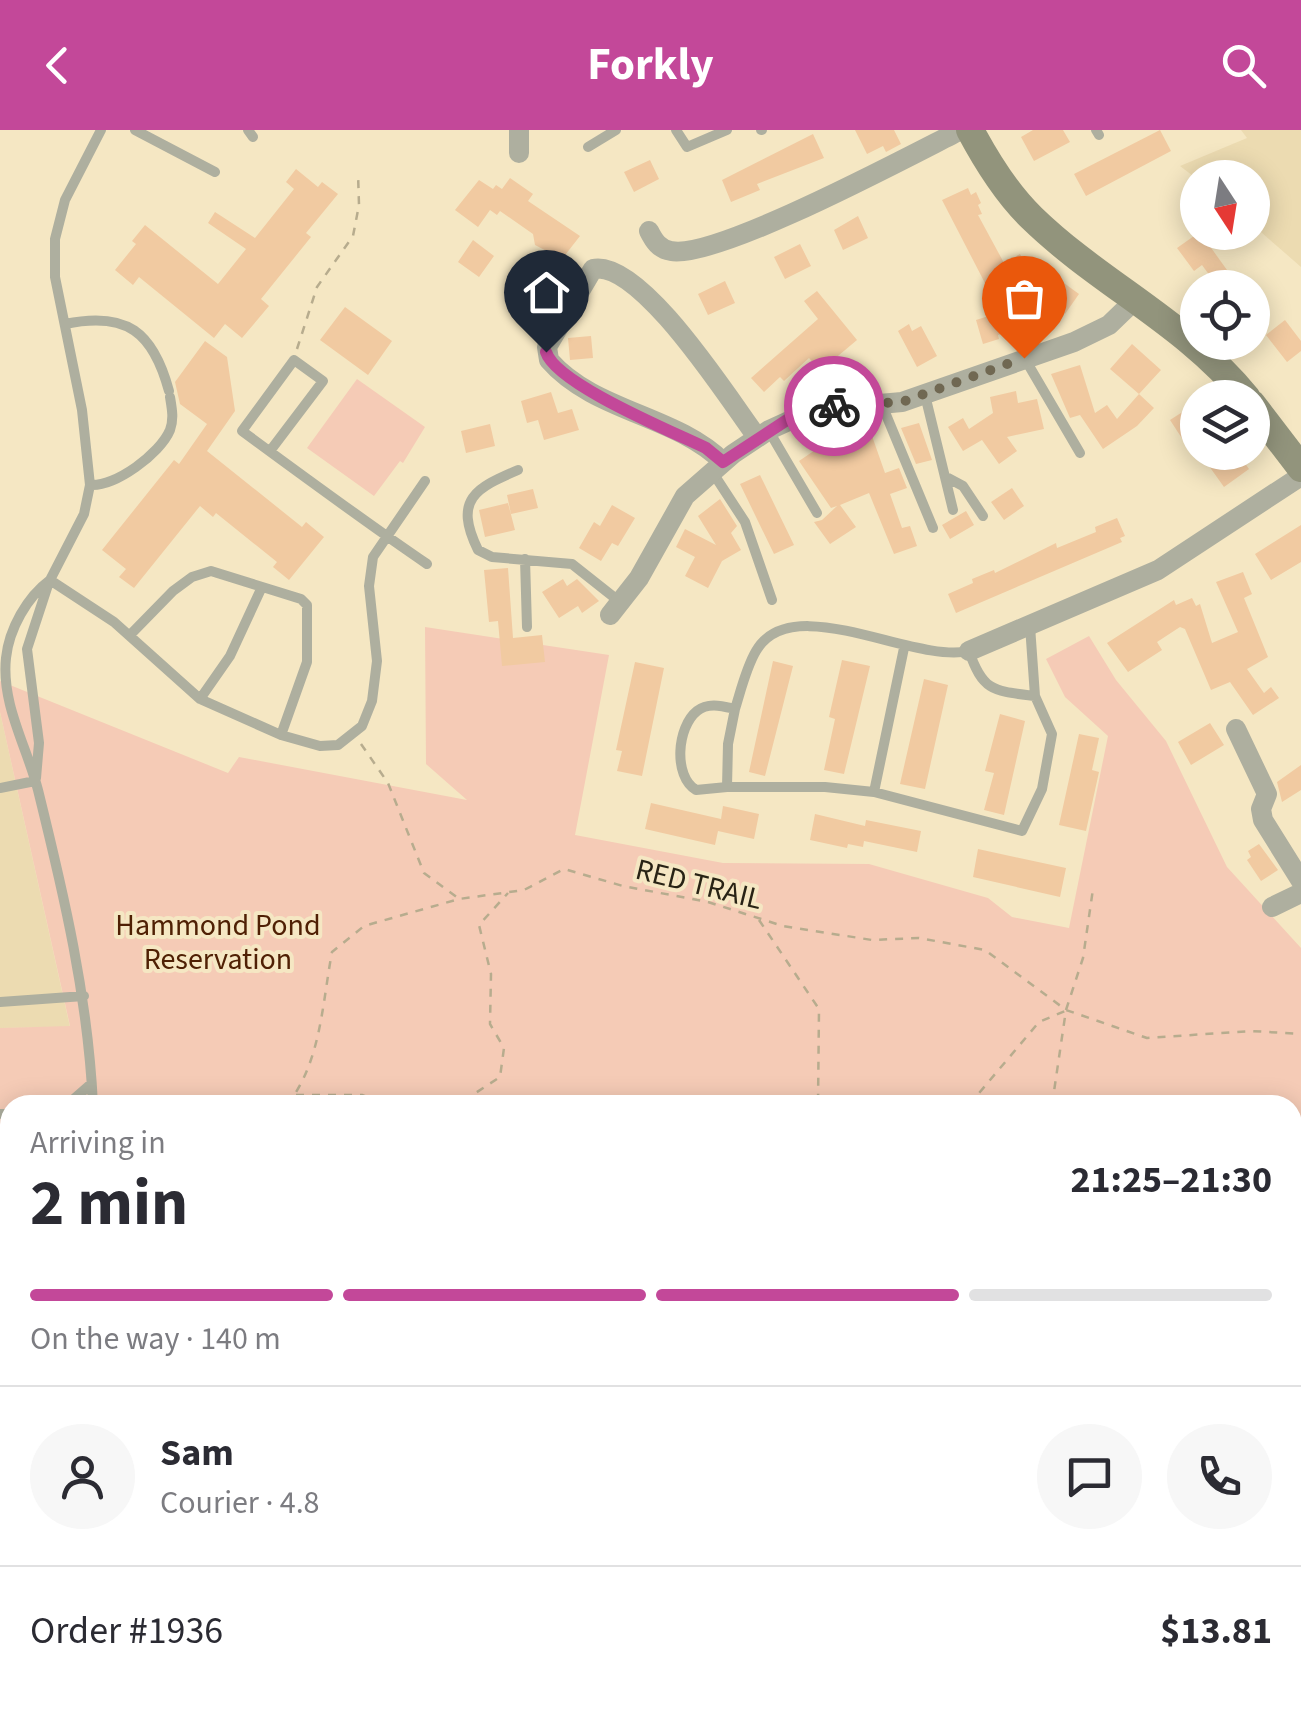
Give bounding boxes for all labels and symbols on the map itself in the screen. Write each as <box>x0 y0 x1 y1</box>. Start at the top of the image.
north arrow <box>1180 160 1270 250</box>
pin <box>504 250 589 353</box>
pin <box>982 256 1067 359</box>
courier <box>784 356 884 456</box>
street label: RED TRAIL <box>631 848 767 921</box>
park label: Hammond Pond Reservation <box>115 904 321 981</box>

